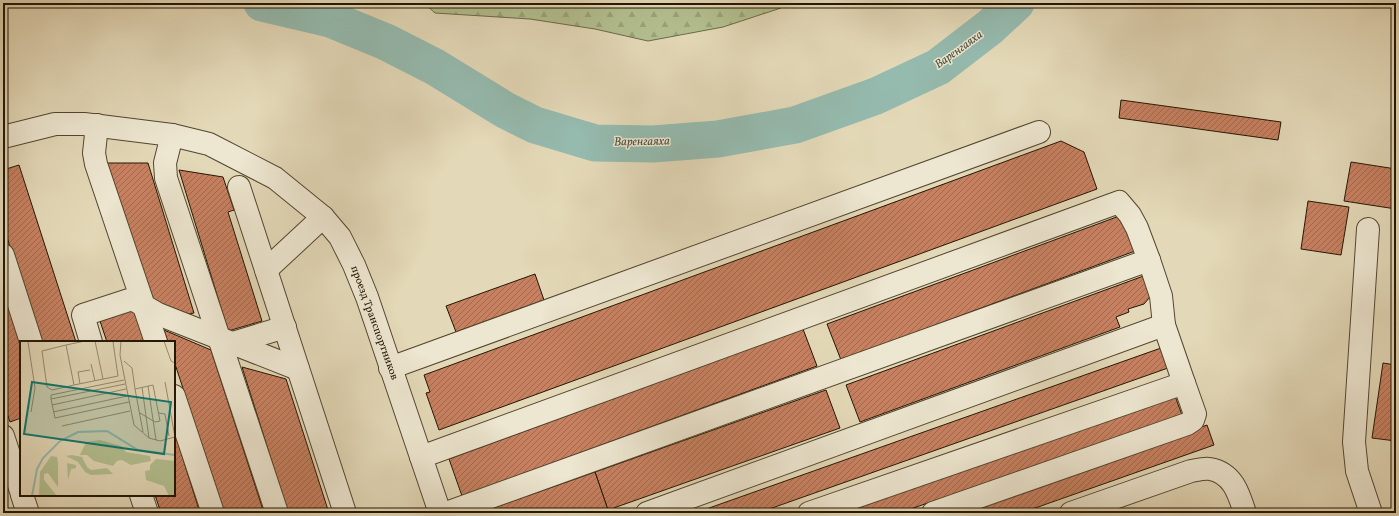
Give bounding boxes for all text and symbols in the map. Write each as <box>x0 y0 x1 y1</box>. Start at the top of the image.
water label: Варенгаяха <box>932 27 987 73</box>
water label: Варенгаяха <box>614 134 670 150</box>
street label: проезд Транспортников <box>346 264 402 383</box>
inset map <box>20 341 175 496</box>

